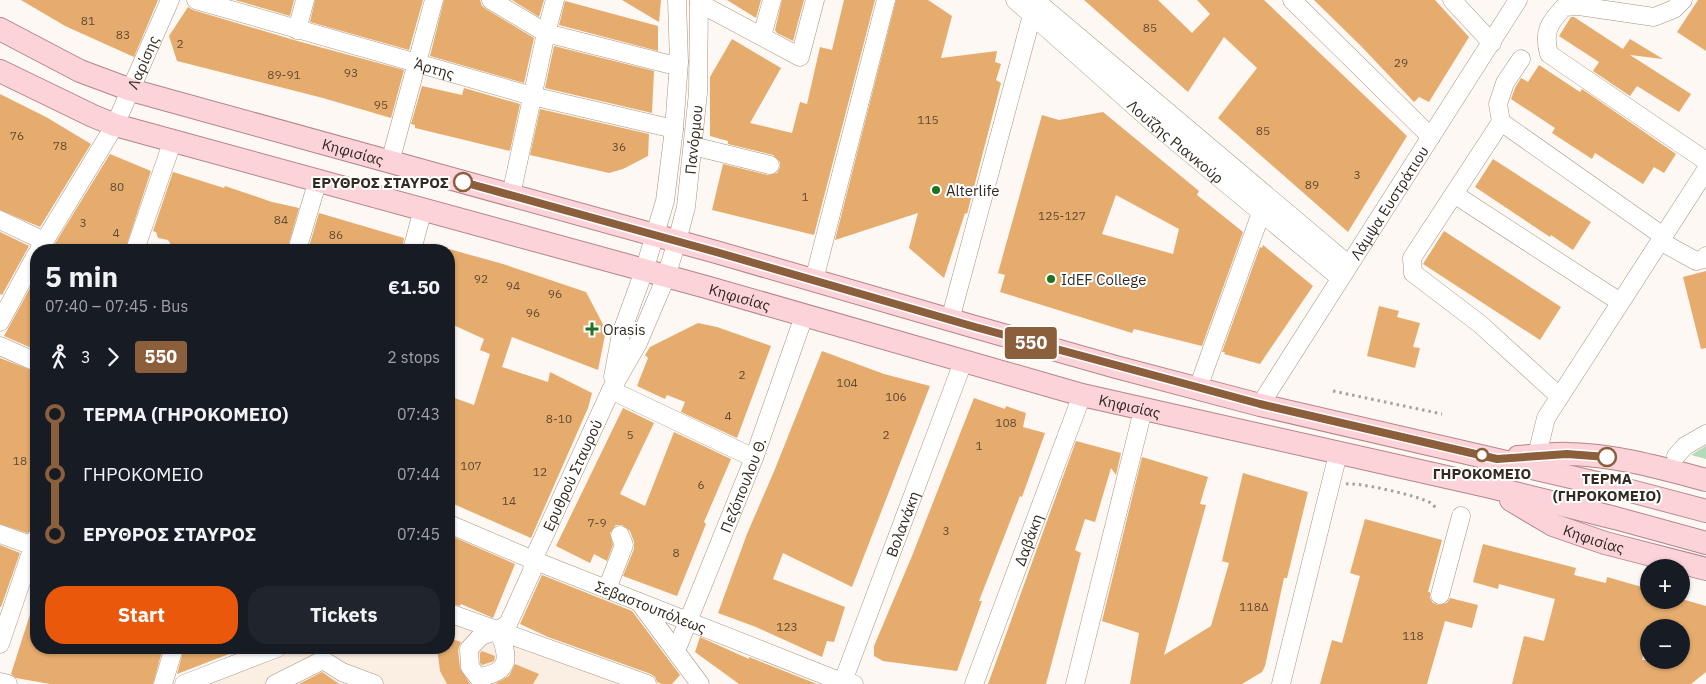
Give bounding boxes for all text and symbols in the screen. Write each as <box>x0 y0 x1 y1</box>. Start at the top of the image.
house number: 81 <box>81 13 95 28</box>
house number: 85 <box>1143 20 1157 35</box>
house number: 83 <box>116 27 130 42</box>
street label: Λαρίσης <box>123 32 163 92</box>
house number: 2 <box>176 36 184 51</box>
street label: Άρτης <box>412 53 457 83</box>
house number: 29 <box>1394 55 1408 70</box>
house number: 93 <box>344 65 358 80</box>
house number: 89-91 <box>267 67 301 82</box>
street label: Λουΐζης Ριανκούρ <box>1124 95 1228 187</box>
house number: 95 <box>374 97 388 112</box>
street label: Πανόρμου <box>680 104 706 175</box>
house number: 115 <box>917 112 939 127</box>
house number: 85 <box>1256 123 1270 138</box>
house number: 76 <box>10 128 24 143</box>
street label: Κηφισίας <box>320 134 386 169</box>
house number: 78 <box>53 138 67 153</box>
house number: 36 <box>612 139 626 154</box>
street label: Λάμψα Ευστράτιου <box>1346 142 1432 263</box>
house number: 3 <box>1353 167 1361 182</box>
marker: ΕΡΥΘΡΟΣ ΣΤΑΥΡΟΣ <box>453 172 473 192</box>
place label: ΕΡΥΘΡΟΣ ΣΤΑΥΡΟΣ <box>312 173 449 192</box>
house number: 89 <box>1305 177 1319 192</box>
house number: 80 <box>110 179 124 194</box>
place label: Alterlife <box>946 181 999 200</box>
marker: Alterlife <box>930 184 942 196</box>
house number: 1 <box>801 189 809 204</box>
house number: 125-127 <box>1038 208 1086 223</box>
house number: 84 <box>274 212 288 227</box>
house number: 3 <box>79 215 87 230</box>
house number: 4 <box>112 225 120 240</box>
house number: 86 <box>329 227 343 242</box>
text: 5 min <box>45 258 118 295</box>
place label: IdEF College <box>1061 270 1146 289</box>
house number: 92 <box>474 271 488 286</box>
marker: IdEF College <box>1045 273 1057 285</box>
text: €1.50 <box>388 275 440 299</box>
house number: 94 <box>506 278 520 293</box>
street label: Κηφισίας <box>707 279 773 315</box>
house number: 96 <box>548 286 562 301</box>
text: 07:40 – 07:45 · Bus <box>45 296 188 316</box>
house number: 96 <box>526 305 540 320</box>
place label: Orasis <box>603 320 645 339</box>
marker: Orasis <box>585 322 599 336</box>
line badge: 550 <box>1002 327 1060 359</box>
text: 550 <box>1015 331 1047 354</box>
icon: walk <box>45 343 73 371</box>
icon: forward <box>99 343 127 371</box>
text: 550 <box>145 345 177 368</box>
text: 3 <box>81 347 91 367</box>
text: 2 stops <box>387 347 440 367</box>
house number: 2 <box>738 367 746 382</box>
house number: 104 <box>836 375 858 390</box>
house number: 106 <box>885 389 907 404</box>
street label: Κηφισίας <box>1097 390 1163 422</box>
text: ΤΕΡΜΑ (ΓΗΡΟΚΟΜΕΙΟ) <box>83 402 288 426</box>
text: 07:43 <box>397 404 440 424</box>
house number: 4 <box>724 408 732 423</box>
house number: 8-10 <box>546 411 572 426</box>
house number: 108 <box>995 415 1017 430</box>
street label: Ερυθρού Σταυρού <box>538 416 606 534</box>
house number: 5 <box>626 427 634 442</box>
house number: 2 <box>882 427 890 442</box>
street label: Πεζόπουλου Θ. <box>715 435 770 535</box>
house number: 1 <box>975 438 983 453</box>
marker: ΤΕΡΜΑ (ΓΗΡΟΚΟΜΕΙΟ) <box>1597 447 1617 467</box>
marker: ΓΗΡΟΚΟΜΕΙΟ <box>1475 448 1489 462</box>
house number: 18 <box>13 453 27 468</box>
house number: 107 <box>460 458 482 473</box>
text: ΓΗΡΟΚΟΜΕΙΟ <box>83 462 203 486</box>
text: 07:44 <box>397 464 440 484</box>
house number: 12 <box>533 464 547 479</box>
place label: ΓΗΡΟΚΟΜΕΙΟ <box>1433 464 1531 483</box>
place label: ΤΕΡΜΑ (ΓΗΡΟΚΟΜΕΙΟ) <box>1553 469 1661 505</box>
house number: 6 <box>697 477 705 492</box>
street label: Βολανάκη <box>881 488 923 560</box>
house number: 14 <box>502 493 516 508</box>
street label: Δαβάκη <box>1010 511 1046 568</box>
house number: 7-9 <box>587 515 607 530</box>
street label: Κηφισίας <box>1561 520 1626 557</box>
text: ΕΡΥΘΡΟΣ ΣΤΑΥΡΟΣ <box>83 522 256 546</box>
house number: 3 <box>942 523 950 538</box>
text: 07:45 <box>397 524 440 544</box>
house number: 8 <box>672 545 680 560</box>
map controls <box>1640 559 1690 669</box>
button: + <box>1640 559 1690 609</box>
street label: Σεβαστουπόλεως <box>592 576 709 637</box>
button: Start <box>45 586 238 644</box>
button: Tickets <box>248 586 440 644</box>
house number: 118Δ <box>1239 599 1269 614</box>
house number: 123 <box>776 619 798 634</box>
button: − <box>1640 619 1690 669</box>
house number: 118 <box>1402 628 1424 643</box>

